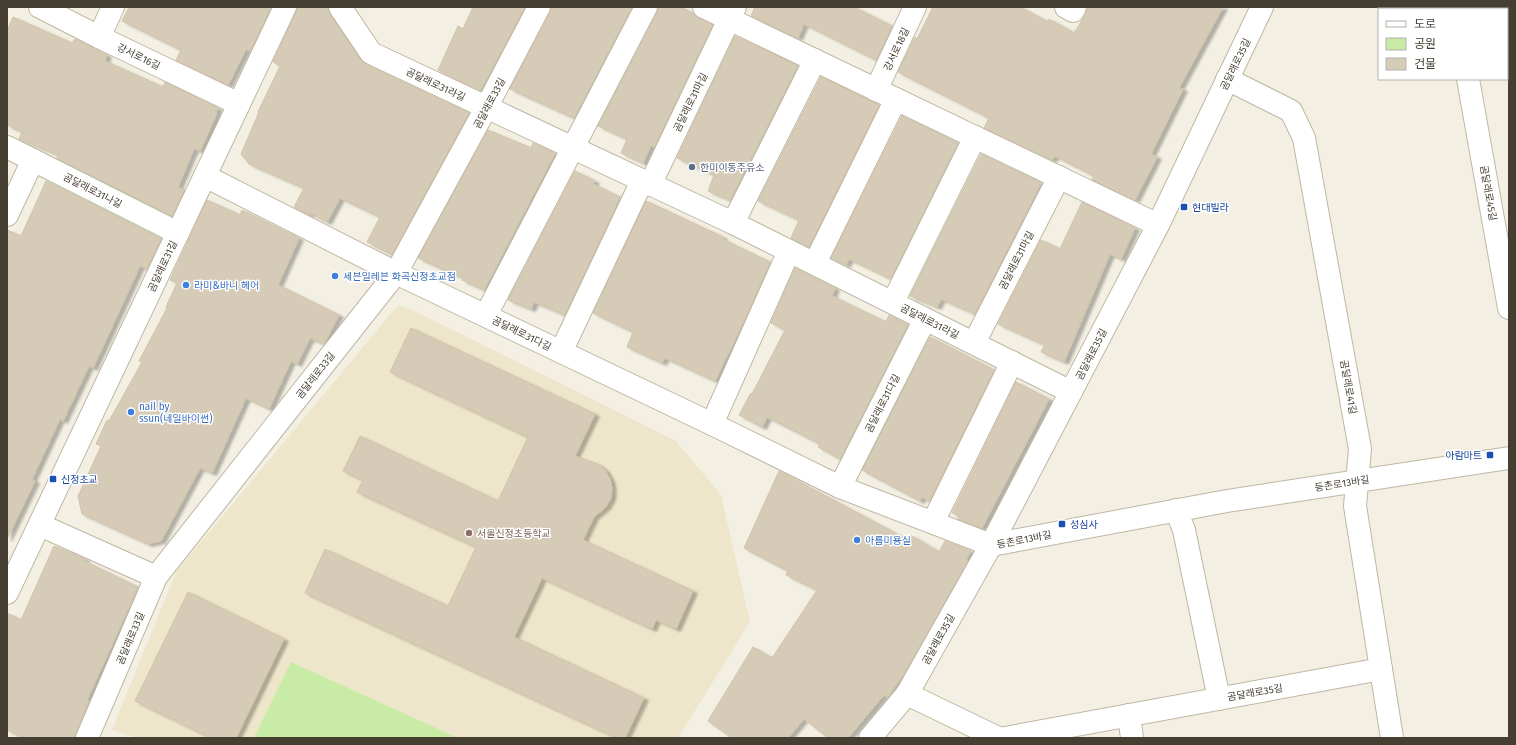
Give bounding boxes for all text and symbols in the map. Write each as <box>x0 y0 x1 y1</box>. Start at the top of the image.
legend <box>1378 8 1508 80</box>
text: 도로 <box>1414 17 1436 31</box>
street label: 강서로18길 <box>882 26 912 73</box>
street label: 곰달래로35길 <box>1218 37 1254 92</box>
text: 공원 <box>1414 37 1436 51</box>
street label: 강서로16길 <box>115 41 162 72</box>
text: 건물 <box>1414 57 1436 71</box>
street label: 곰달래로31라길 <box>404 66 467 104</box>
street label: 곰달래로31마길 <box>671 71 710 134</box>
street label: 곰달래로33길 <box>471 76 508 131</box>
marker: 한미이동주유소 <box>687 162 697 172</box>
place label: 한미이동주유소 <box>700 162 764 174</box>
street label: 곰달래로45길 <box>1477 164 1499 222</box>
street label: 곰달래로31나길 <box>61 171 124 211</box>
marker: 현대빌라 <box>1179 202 1189 212</box>
place label: 현대빌라 <box>1192 202 1230 214</box>
street label: 곰달래로31마길 <box>997 229 1037 292</box>
street label: 곰달래로31길 <box>146 239 180 294</box>
marker: 세븐일레븐 화곡신정초교점 <box>330 271 340 281</box>
place label: 세븐일레븐 화곡신정초교점 <box>343 271 456 283</box>
marker: 라미&바니 헤어 <box>181 280 191 290</box>
place label: 라미&바니 헤어 <box>194 280 259 292</box>
street label: 곰달래로31라길 <box>898 302 961 342</box>
street label: 곰달래로31다길 <box>490 314 553 353</box>
street label: 곰달래로35길 <box>1074 327 1110 382</box>
street label: 곰달래로33길 <box>294 350 338 401</box>
street label: 곰달래로41길 <box>1337 359 1359 415</box>
street label: 곰달래로31다길 <box>863 372 903 435</box>
place label: nail by ssun(네일바이썬) <box>139 401 212 425</box>
marker: nail by ssun(네일바이썬) <box>126 407 136 417</box>
place label: 아람마트 <box>1445 450 1482 462</box>
marker: 아람마트 <box>1485 450 1495 460</box>
marker: 신정초교 <box>48 474 58 484</box>
place label: 신정초교 <box>61 474 98 486</box>
street label: 등촌로13바길 <box>1314 474 1370 494</box>
marker: 성심사 <box>1057 519 1067 529</box>
place label: 성심사 <box>1070 519 1098 531</box>
marker: 서울신정초등학교 <box>464 528 474 538</box>
place label: 서울신정초등학교 <box>477 528 551 540</box>
street label: 등촌로13바길 <box>996 529 1052 551</box>
marker: 아름미용실 <box>852 535 862 545</box>
place label: 아름미용실 <box>865 535 911 547</box>
street label: 곰달래로33길 <box>114 610 147 667</box>
street label: 곰달래로35길 <box>920 612 958 667</box>
street label: 곰달래로35길 <box>1227 682 1284 704</box>

